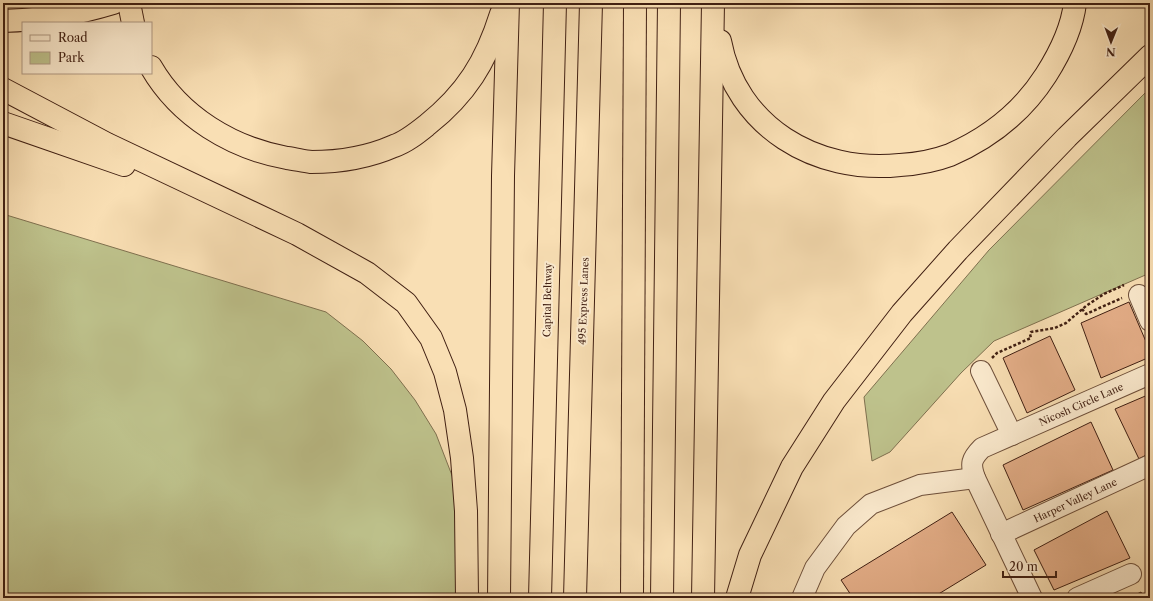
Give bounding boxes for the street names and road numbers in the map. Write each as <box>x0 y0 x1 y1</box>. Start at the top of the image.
street label: 495 Express Lanes <box>575 257 592 345</box>
street label: Capital Beltway <box>540 262 555 337</box>
street label: Nicosh Circle Lane <box>1037 380 1126 429</box>
street label: Harper Valley Lane <box>1031 475 1119 525</box>

